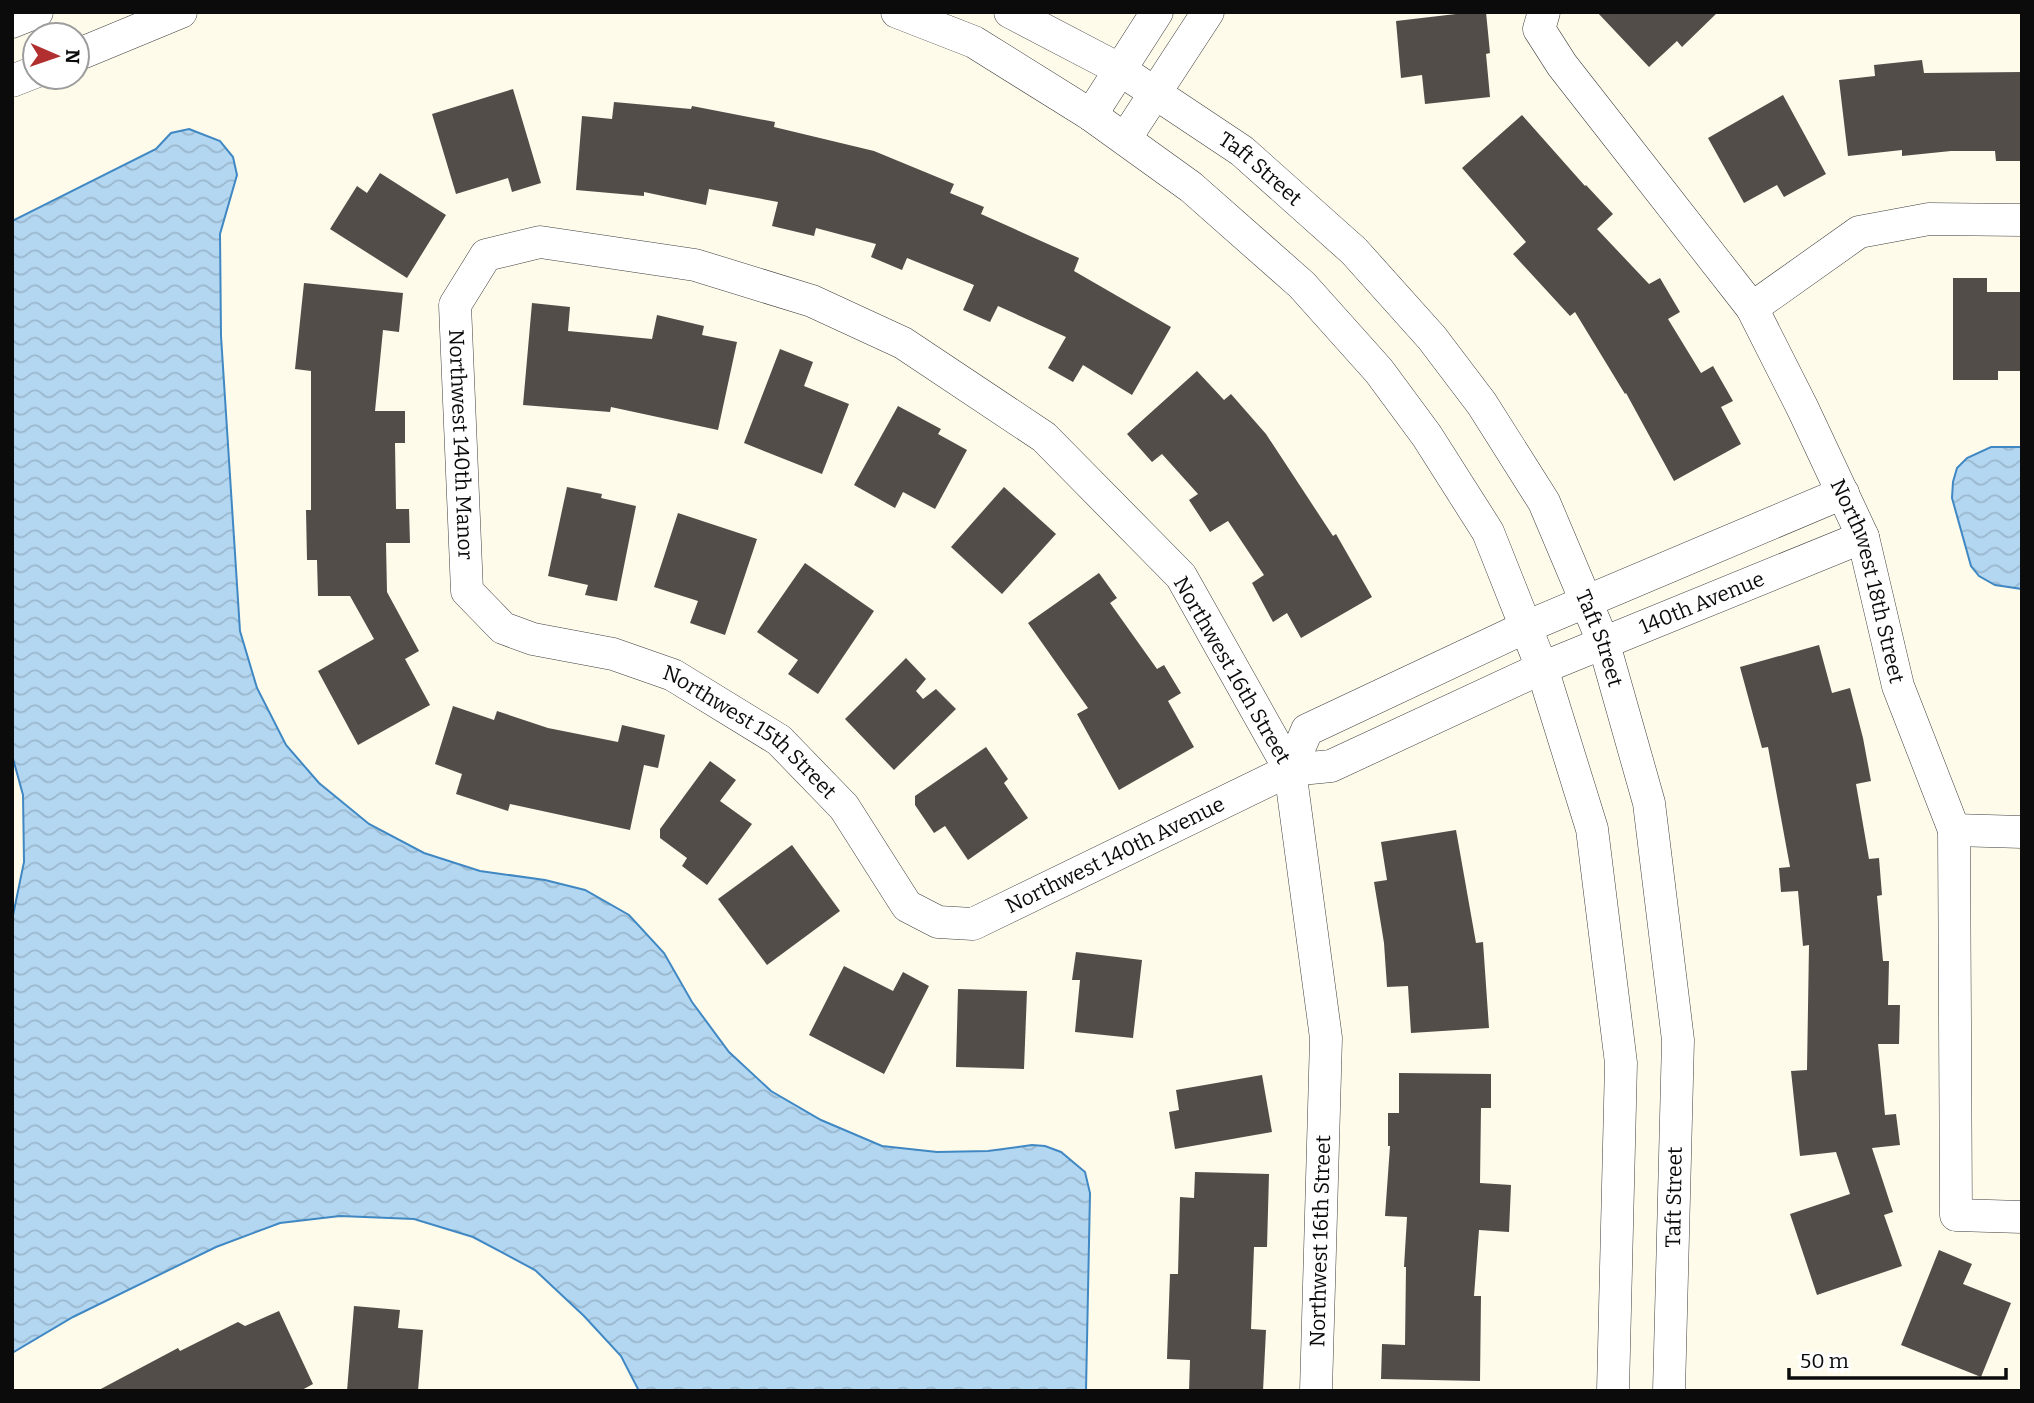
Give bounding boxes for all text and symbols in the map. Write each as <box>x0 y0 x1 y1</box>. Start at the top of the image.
north arrow <box>21 21 91 91</box>
text: N <box>61 49 84 65</box>
street label: Taft Street <box>1214 126 1308 211</box>
street label: Northwest 140th Manor <box>443 329 479 560</box>
street label: Northwest 18th Street <box>1825 475 1910 686</box>
street label: 140th Avenue <box>1635 566 1768 640</box>
street label: Northwest 16th Street <box>1168 572 1296 769</box>
street label: Taft Street <box>1570 586 1629 690</box>
street label: Northwest 15th Street <box>659 659 842 805</box>
street label: Northwest 140th Avenue <box>1001 791 1229 919</box>
street label: Northwest 16th Street <box>1304 1134 1336 1348</box>
street label: Taft Street <box>1660 1146 1688 1248</box>
scale bar <box>1789 1336 2006 1380</box>
text: 50 m <box>1800 1348 1849 1374</box>

